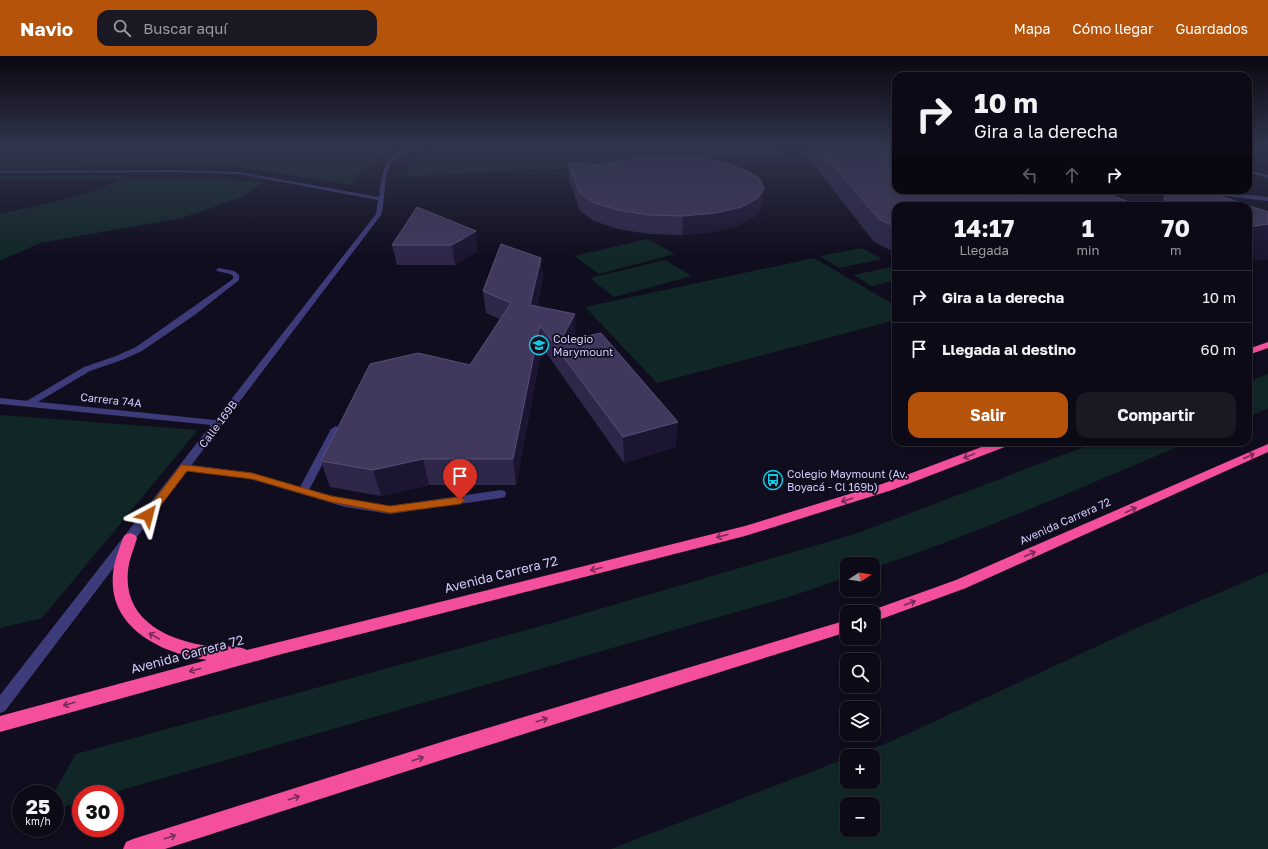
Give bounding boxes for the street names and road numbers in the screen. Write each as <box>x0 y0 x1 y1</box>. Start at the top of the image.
street label: Carrera 74A <box>80 390 143 409</box>
street label: Calle 169B <box>196 398 240 450</box>
street label: Avenida Carrera 72 <box>1017 495 1112 546</box>
street label: Avenida Carrera 72 <box>443 552 559 596</box>
street label: Avenida Carrera 72 <box>129 631 245 677</box>

